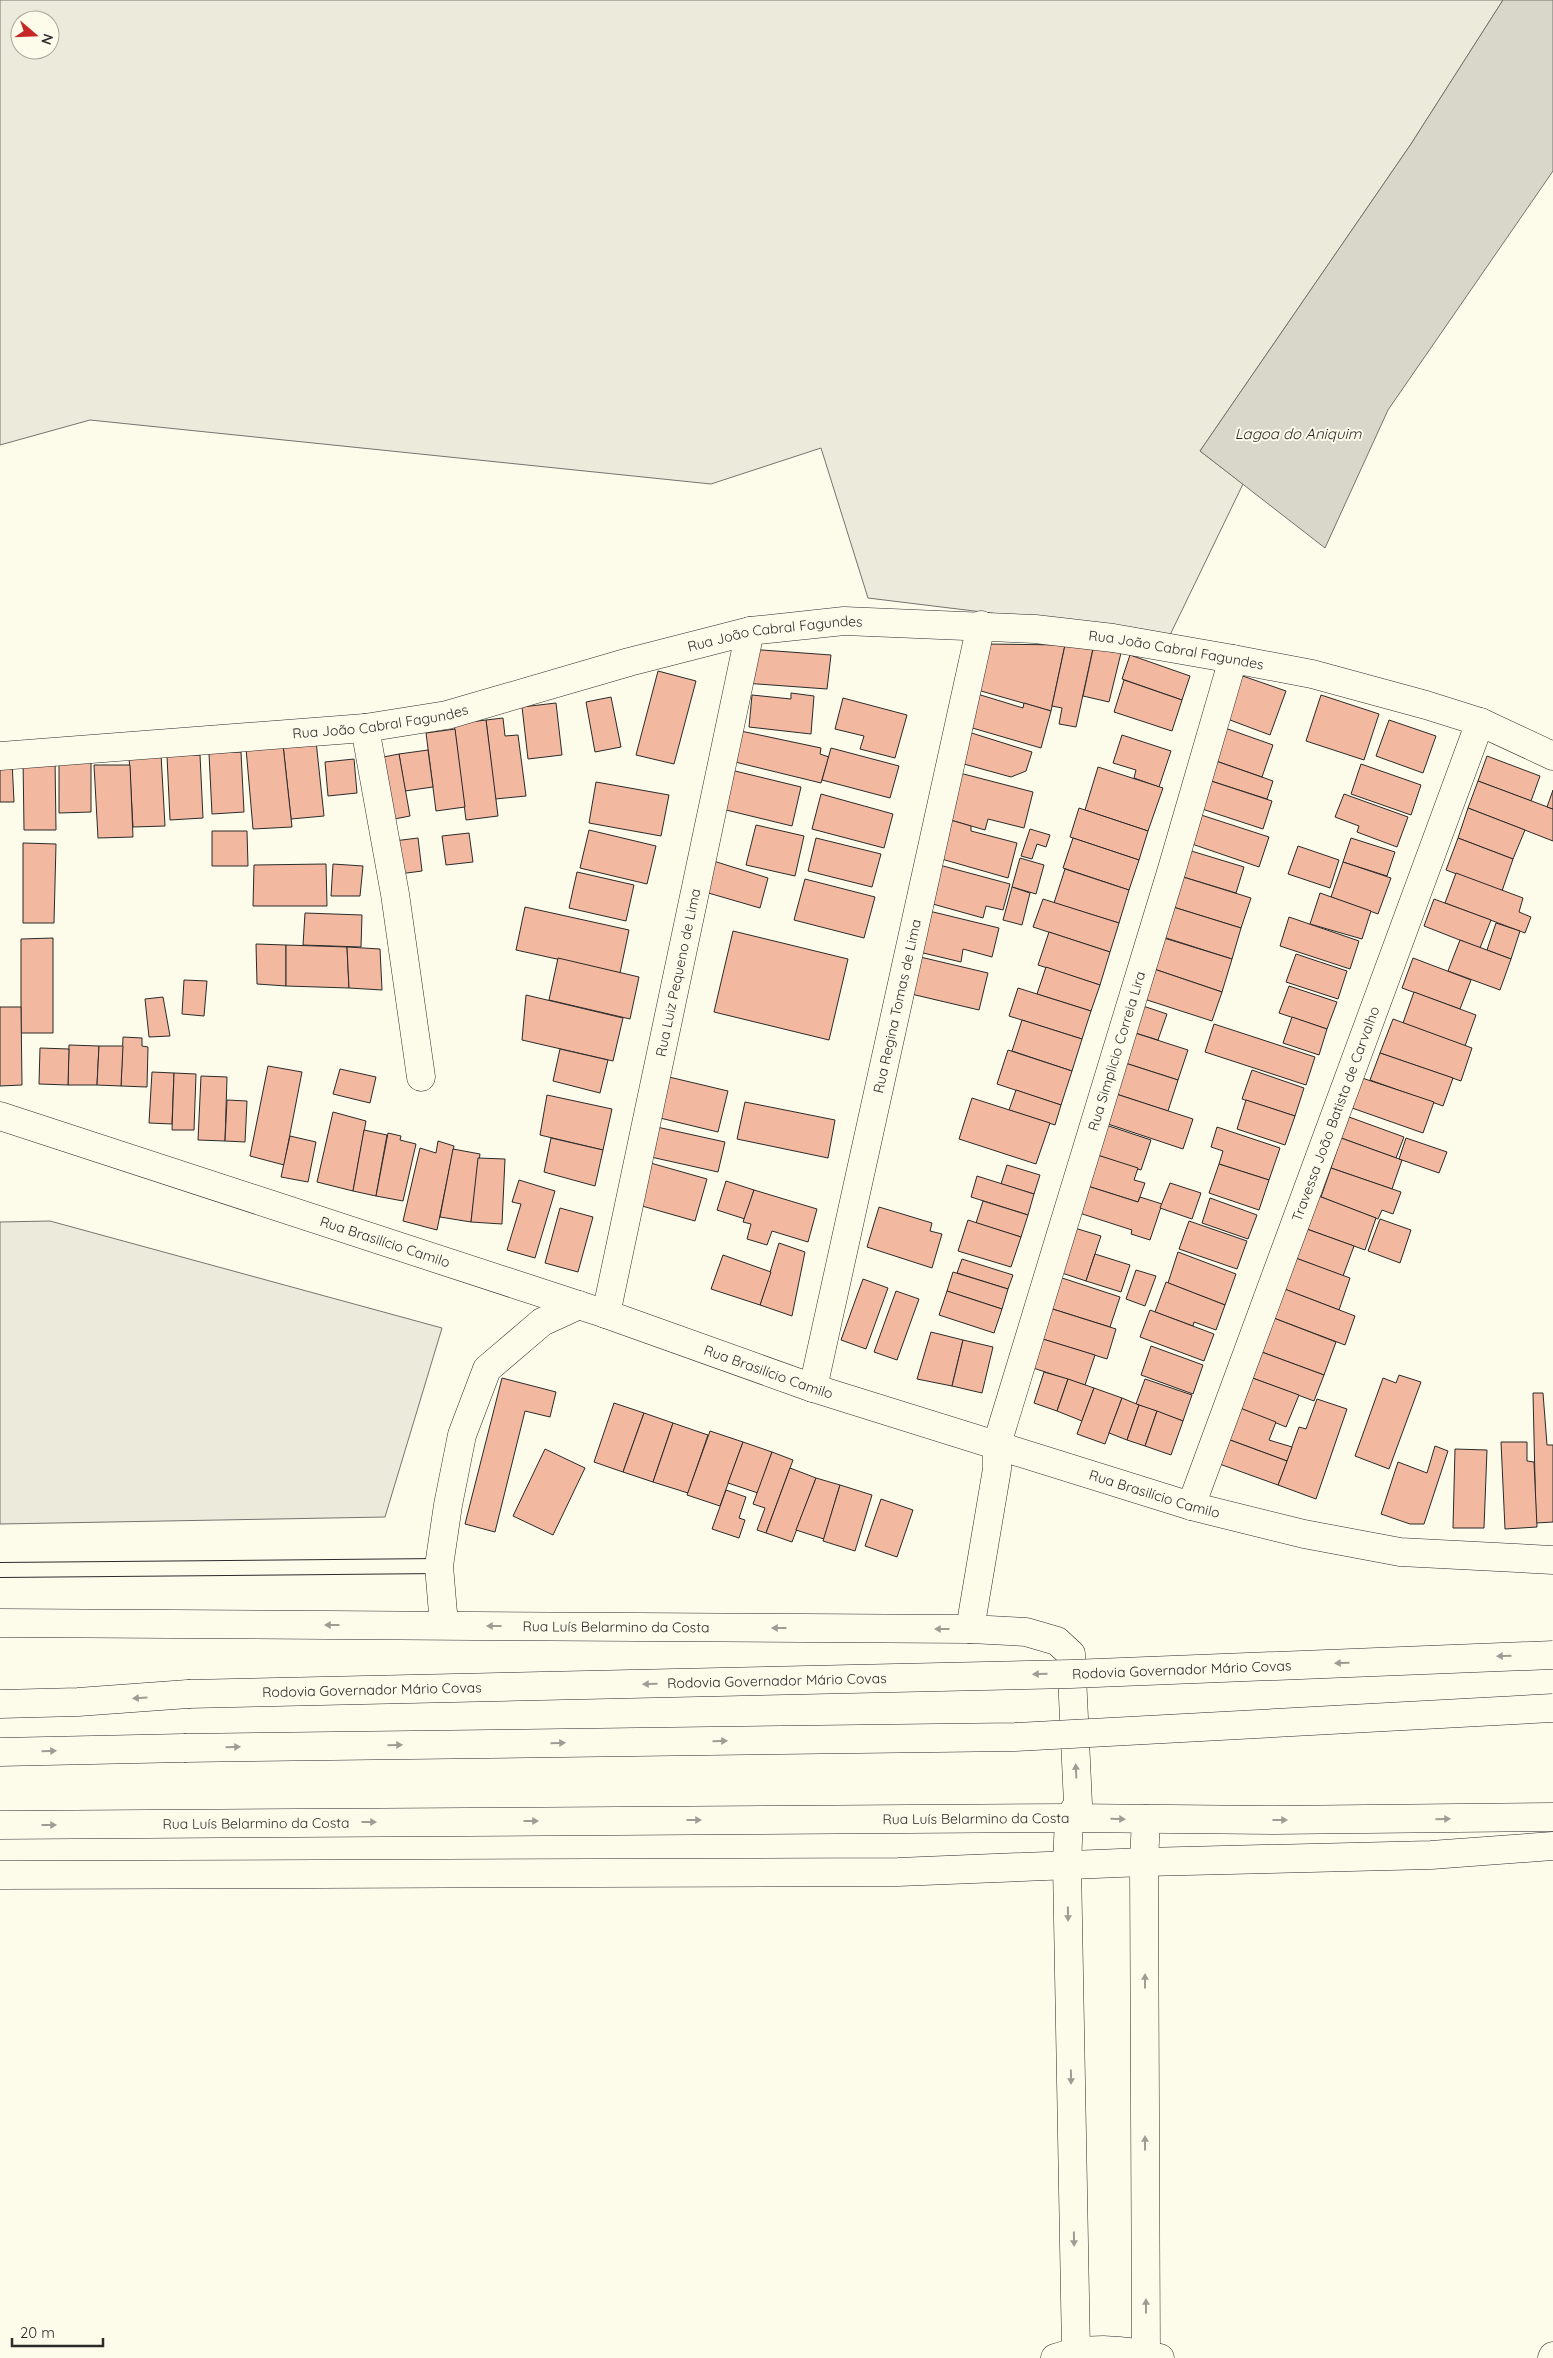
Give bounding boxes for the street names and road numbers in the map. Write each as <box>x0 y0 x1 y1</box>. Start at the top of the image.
street label: Rua João Cabral Fagundes <box>685 612 863 656</box>
street label: Rua João Cabral Fagundes <box>1088 626 1265 674</box>
street label: Rua João Cabral Fagundes <box>292 700 470 743</box>
street label: Rua Luiz Pequeno de Lima <box>652 887 704 1058</box>
street label: Rua Regina Tomas de Lima <box>869 917 925 1095</box>
street label: Rua Simplicio Correia Lira <box>1084 969 1149 1133</box>
street label: Travessa João Batista de Carvalho <box>1288 1004 1383 1224</box>
street label: Rua Brasilício Camilo <box>318 1212 452 1271</box>
street label: Rua Brasilício Camilo <box>701 1341 835 1403</box>
street label: Rua Brasilício Camilo <box>1087 1466 1222 1522</box>
street label: Rua Luís Belarmino da Costa <box>522 1617 709 1636</box>
street label: Rodovia Governador Mário Covas <box>1072 1656 1292 1683</box>
street label: Rodovia Governador Mário Covas <box>667 1669 887 1692</box>
street label: Rodovia Governador Mário Covas <box>262 1678 482 1701</box>
street label: Rua Luís Belarmino da Costa <box>882 1809 1069 1828</box>
street label: Rua Luís Belarmino da Costa <box>162 1814 350 1833</box>

